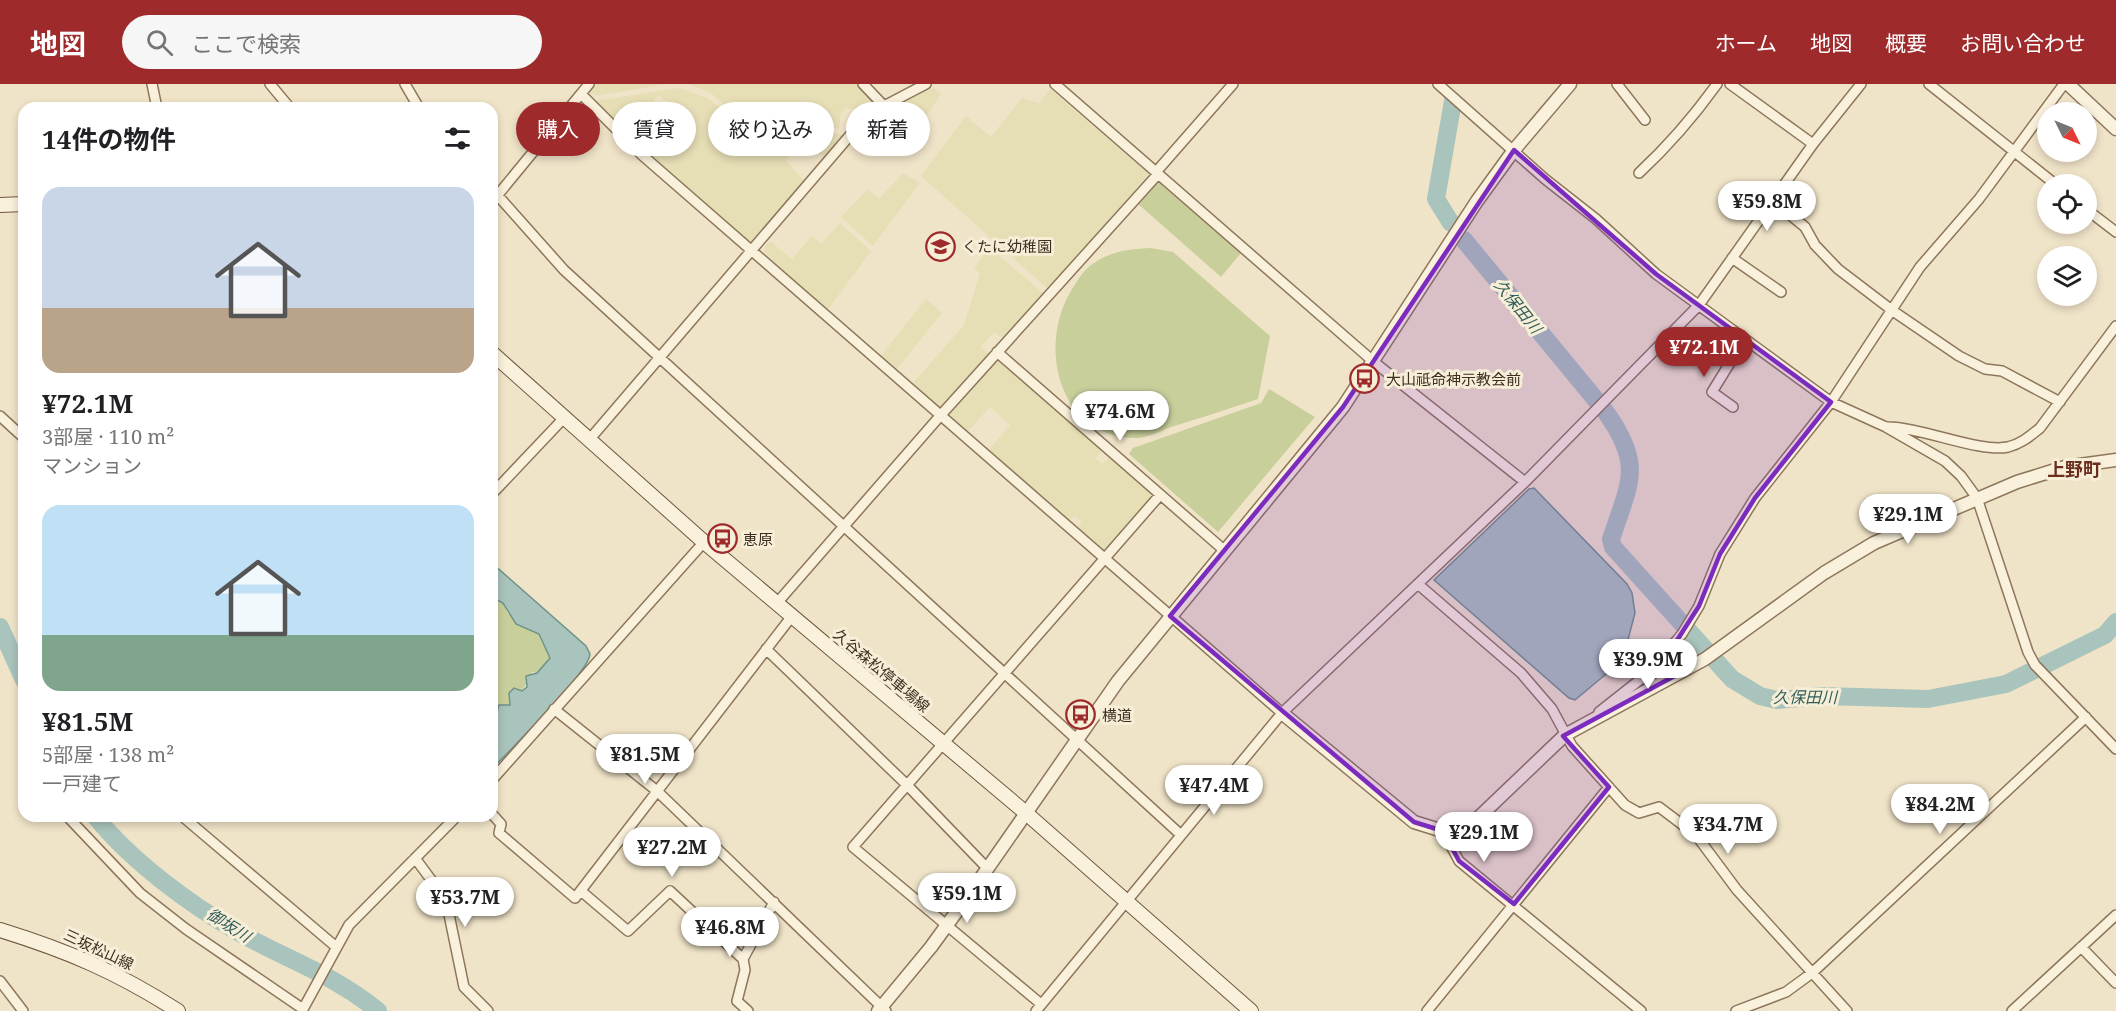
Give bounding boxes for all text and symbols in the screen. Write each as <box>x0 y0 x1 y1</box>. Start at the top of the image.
search box <box>122 15 542 69</box>
text: 地図 <box>30 24 86 62</box>
icon: search <box>143 26 176 59</box>
text: ここで検索 <box>191 28 301 58</box>
text: ホーム <box>1715 29 1777 57</box>
text: 地図 <box>1810 29 1852 57</box>
text: 概要 <box>1885 29 1927 57</box>
text: お問い合わせ <box>1960 29 2086 57</box>
chip: 購入 <box>516 102 600 156</box>
chip: 賃貸 <box>612 102 696 156</box>
chip: 絞り込み <box>708 102 834 156</box>
chip: 新着 <box>846 102 930 156</box>
north arrow <box>2037 102 2097 162</box>
map controls <box>2037 102 2097 306</box>
text: 14件の物件 <box>42 121 175 157</box>
icon: filters <box>441 122 474 155</box>
button: locate <box>2037 174 2097 234</box>
pin: ¥59.8M <box>1718 181 1816 232</box>
text: ¥59.8M <box>1732 187 1802 214</box>
icon: home <box>204 226 312 334</box>
school or university icon: くたに幼稚園 <box>925 230 957 262</box>
place label: くたに幼稚園 <box>962 236 1052 256</box>
button: layers <box>2037 246 2097 306</box>
water label: 久保田川 <box>1489 274 1548 339</box>
pin: ¥72.1M <box>1655 327 1753 378</box>
text: ¥72.1M <box>1669 333 1739 360</box>
bus stop icon: 大山祗命神示教会前 <box>1349 363 1381 395</box>
place label: 大山祗命神示教会前 <box>1386 369 1521 389</box>
text: ¥72.1M <box>42 385 133 421</box>
pin: ¥74.6M <box>1071 391 1169 442</box>
text: ¥74.6M <box>1085 397 1155 424</box>
text: 3部屋 · 110 m² <box>42 423 174 450</box>
text: マンション <box>42 452 142 479</box>
district label: 上野町 <box>2047 457 2101 481</box>
pin: ¥29.1M <box>1859 494 1957 545</box>
text: ¥29.1M <box>1873 500 1943 527</box>
bus stop icon: 恵原 <box>706 523 738 555</box>
place label: 恵原 <box>743 529 773 549</box>
icon: home <box>204 544 312 652</box>
street label: 久谷森松停車場線 <box>830 624 934 716</box>
pin: ¥39.9M <box>1599 639 1697 690</box>
text: ¥39.9M <box>1613 645 1683 672</box>
water label: 久保田川 <box>1773 686 1839 708</box>
bus stop icon: 横道 <box>1065 699 1097 731</box>
text: ¥81.5M <box>42 703 133 739</box>
place label: 横道 <box>1102 705 1132 725</box>
pin: ¥81.5M <box>596 734 694 785</box>
text: ¥81.5M <box>610 740 680 767</box>
text: 5部屋 · 138 m² <box>42 741 174 768</box>
pin: ¥47.4M <box>1165 765 1263 816</box>
text: 一戸建て <box>42 770 122 797</box>
text: ¥47.4M <box>1179 771 1249 798</box>
pin: ¥84.2M <box>1891 784 1989 835</box>
text: ¥84.2M <box>1905 790 1975 817</box>
pin: ¥34.7M <box>1679 804 1777 855</box>
text: ¥34.7M <box>1693 810 1763 837</box>
pin: ¥29.1M <box>1435 812 1533 863</box>
text: ¥29.1M <box>1449 818 1519 845</box>
pin: ¥27.2M <box>623 827 721 878</box>
text: ¥27.2M <box>637 833 707 860</box>
pin: ¥59.1M <box>918 873 1016 924</box>
pin: ¥53.7M <box>416 877 514 928</box>
text: ¥59.1M <box>932 879 1002 906</box>
text: ¥53.7M <box>430 883 500 910</box>
water label: 御坂川 <box>203 903 257 948</box>
pin: ¥46.8M <box>681 907 779 958</box>
text: ¥46.8M <box>695 913 765 940</box>
street label: 三坂松山線 <box>61 924 137 974</box>

